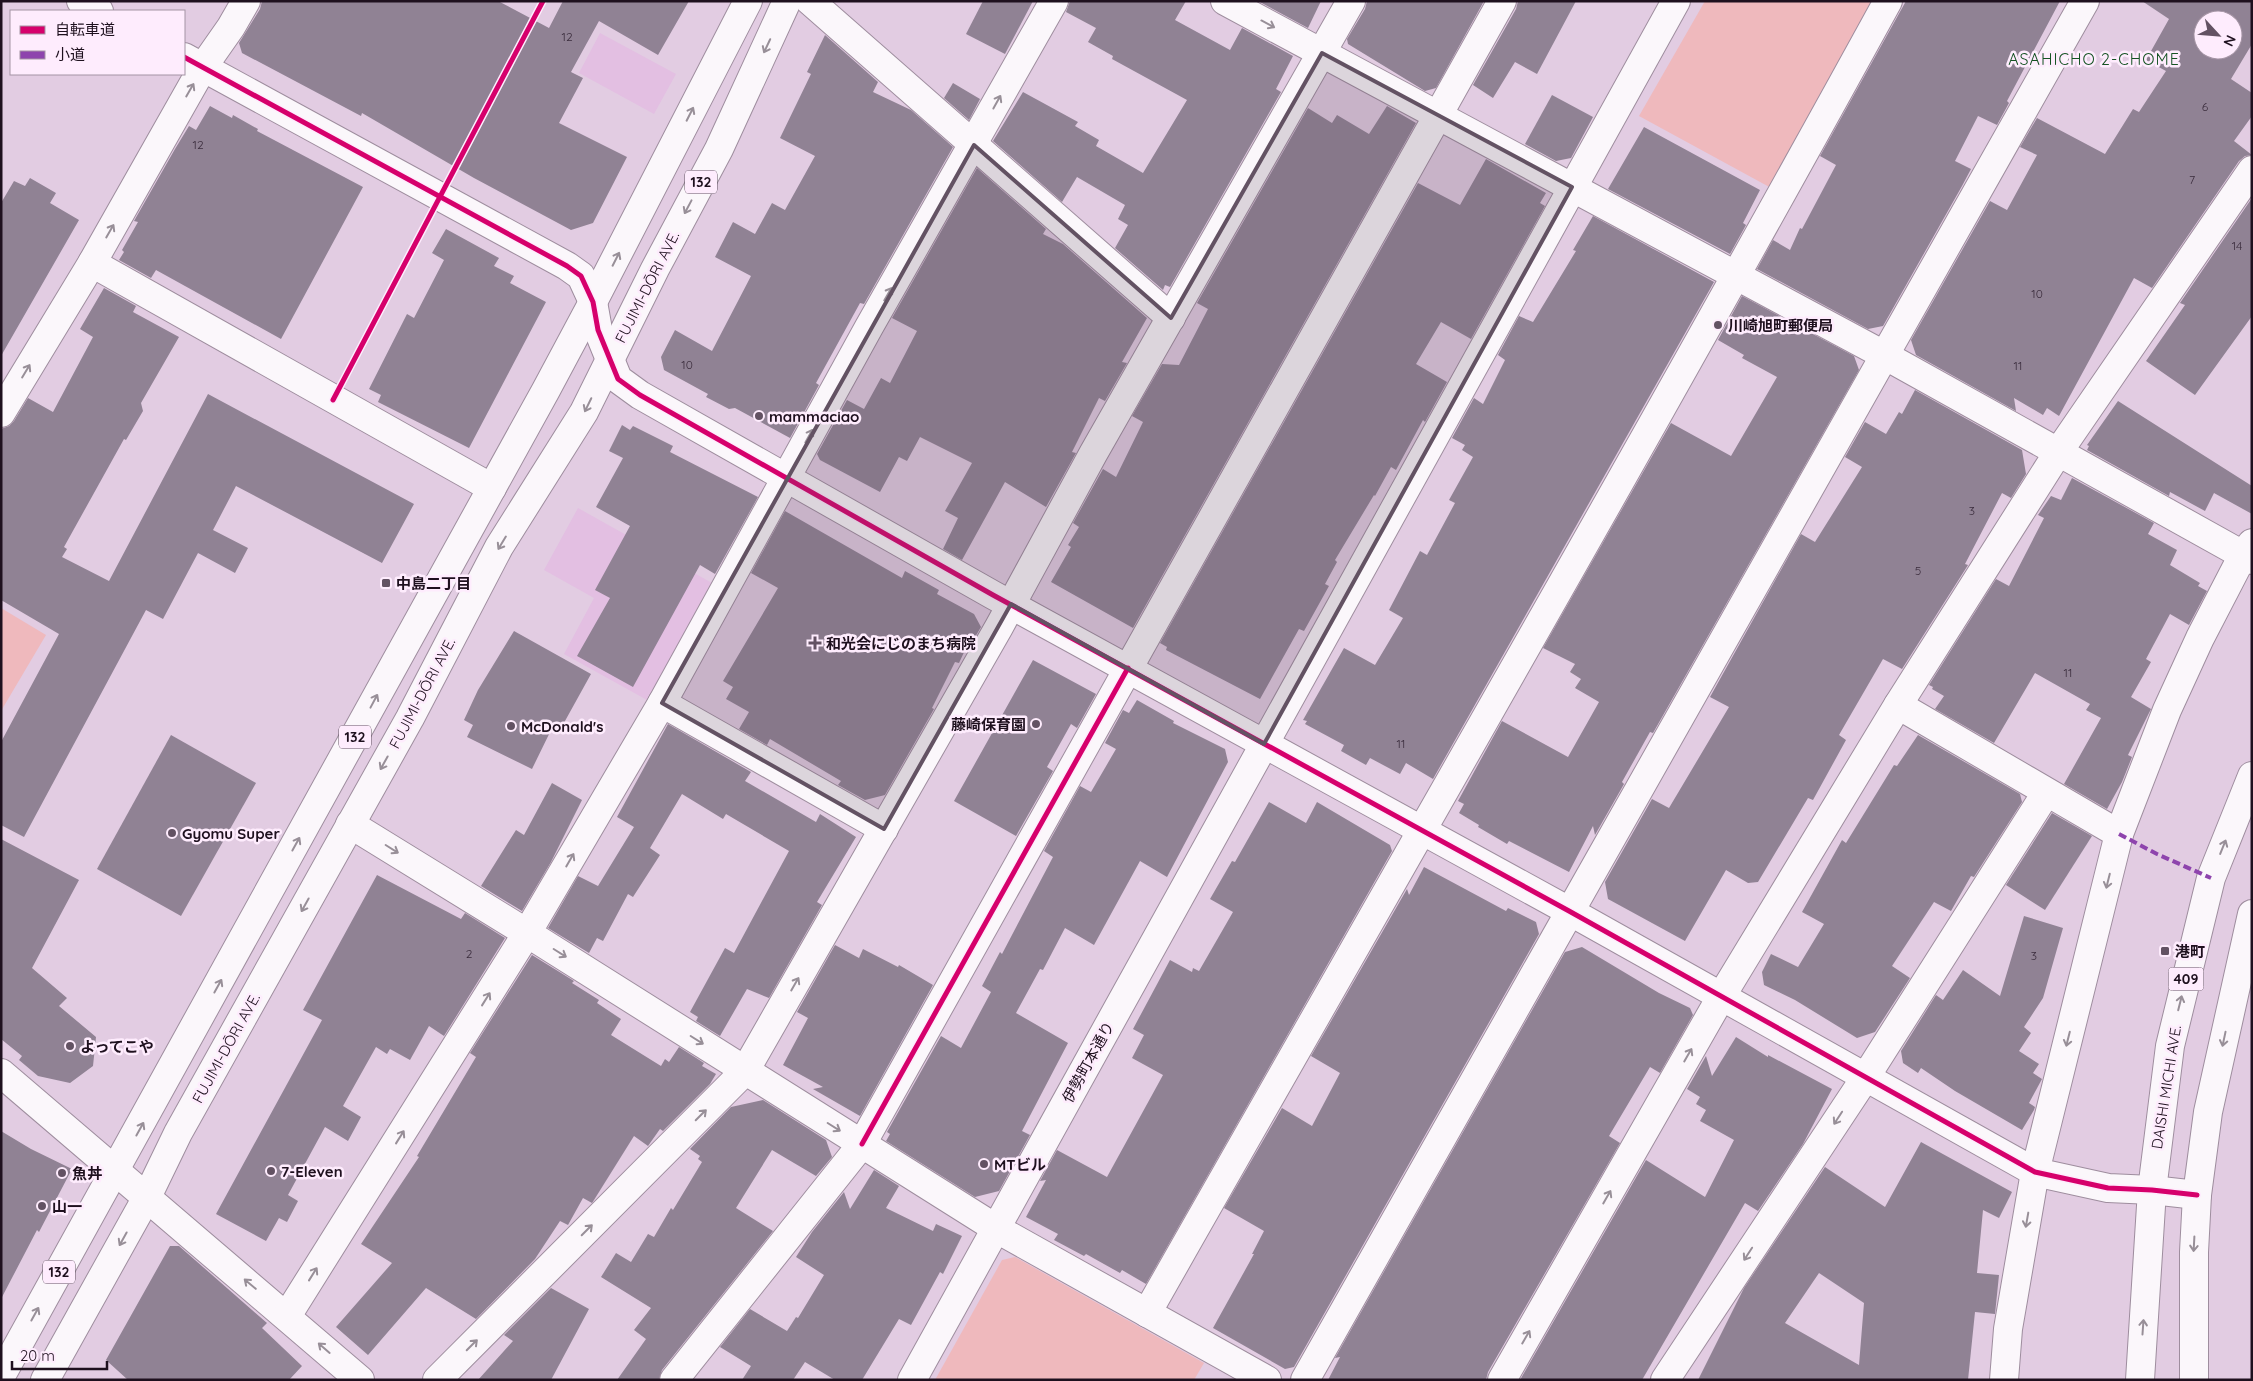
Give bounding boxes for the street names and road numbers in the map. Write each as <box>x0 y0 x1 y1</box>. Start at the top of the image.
road number: 132 <box>685 170 717 193</box>
street label: FUJIMI-DŌRI AVE. <box>611 228 683 346</box>
street label: FUJIMI-DŌRI AVE. <box>385 634 459 752</box>
road number: 132 <box>339 726 371 749</box>
road number: 409 <box>2168 968 2204 991</box>
street label: FUJIMI-DŌRI AVE. <box>188 990 264 1106</box>
street label: 伊勢町本通り <box>1058 1018 1118 1106</box>
street label: DAISHI MICHI AVE. <box>2147 1024 2185 1150</box>
road number: 132 <box>43 1260 75 1284</box>

